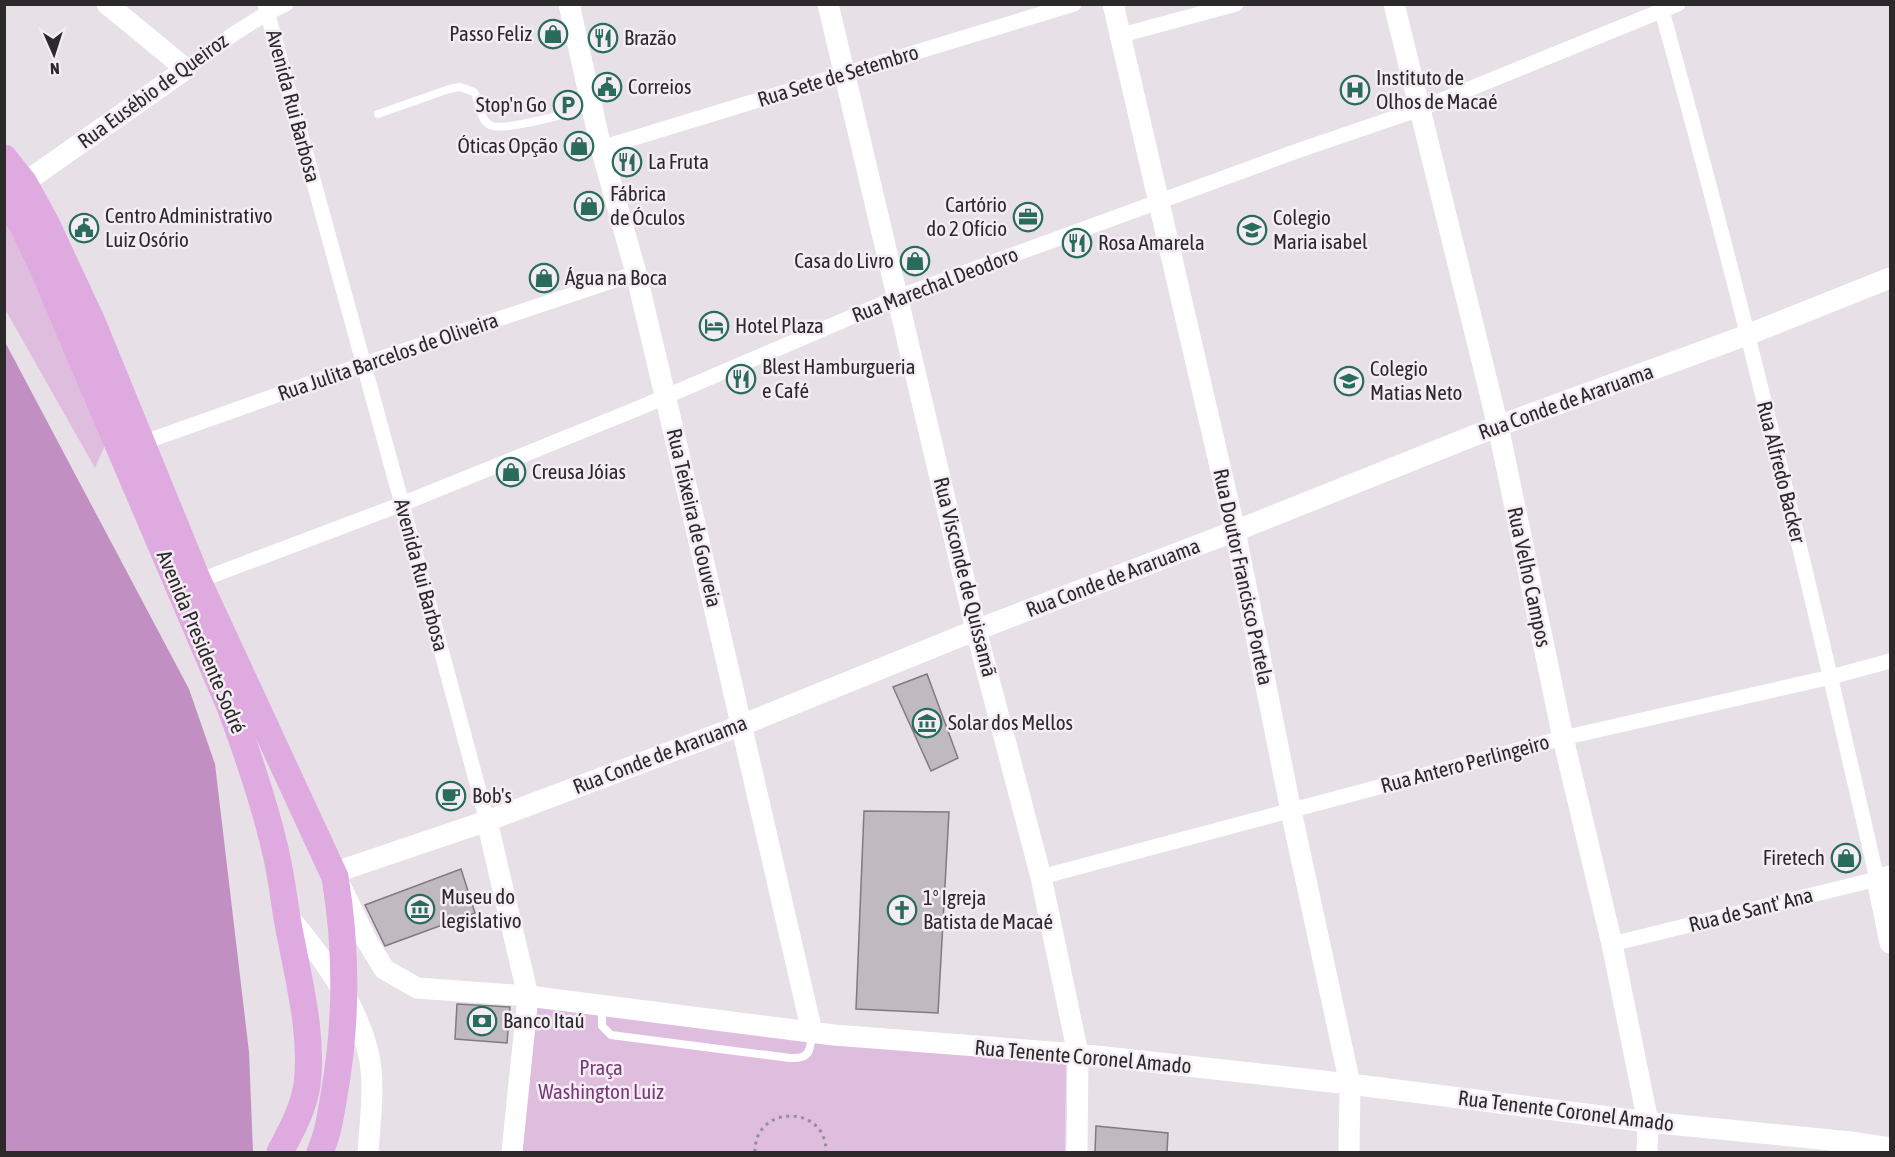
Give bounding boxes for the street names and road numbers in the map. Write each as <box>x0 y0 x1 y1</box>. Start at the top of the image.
street label: Avenida Rui Barbosa <box>262 27 326 185</box>
street label: Rua Eusébio de Queiroz <box>73 28 232 153</box>
street label: Rua Sete de Setembro <box>754 39 921 111</box>
street label: Rua Marechal Deodoro <box>848 241 1021 327</box>
street label: Rua Julita Barcelos de Oliveira <box>274 307 501 405</box>
street label: Rua Conde de Araruama <box>1475 358 1656 444</box>
street label: Rua Alfredo Backer <box>1753 398 1811 546</box>
street label: Rua Teixeira de Gouveia <box>663 426 727 610</box>
street label: Rua Doutor Francisco Portela <box>1209 466 1279 687</box>
street label: Rua Visconde de Quissamã <box>930 474 1002 679</box>
street label: Avenida Rui Barbosa <box>390 496 454 654</box>
street label: Rua Velho Campos <box>1503 505 1557 649</box>
street label: Rua Conde de Araruama <box>1022 533 1203 621</box>
street label: Avenida Presidente Sodré <box>152 547 251 737</box>
street label: Rua Conde de Araruama <box>569 710 750 798</box>
street label: Rua Antero Perlingeiro <box>1378 729 1552 797</box>
street label: Rua de Sant' Ana <box>1686 882 1815 936</box>
street label: Rua Tenente Coronel Amado <box>974 1035 1192 1077</box>
street label: Rua Tenente Coronel Amado <box>1457 1085 1676 1135</box>

